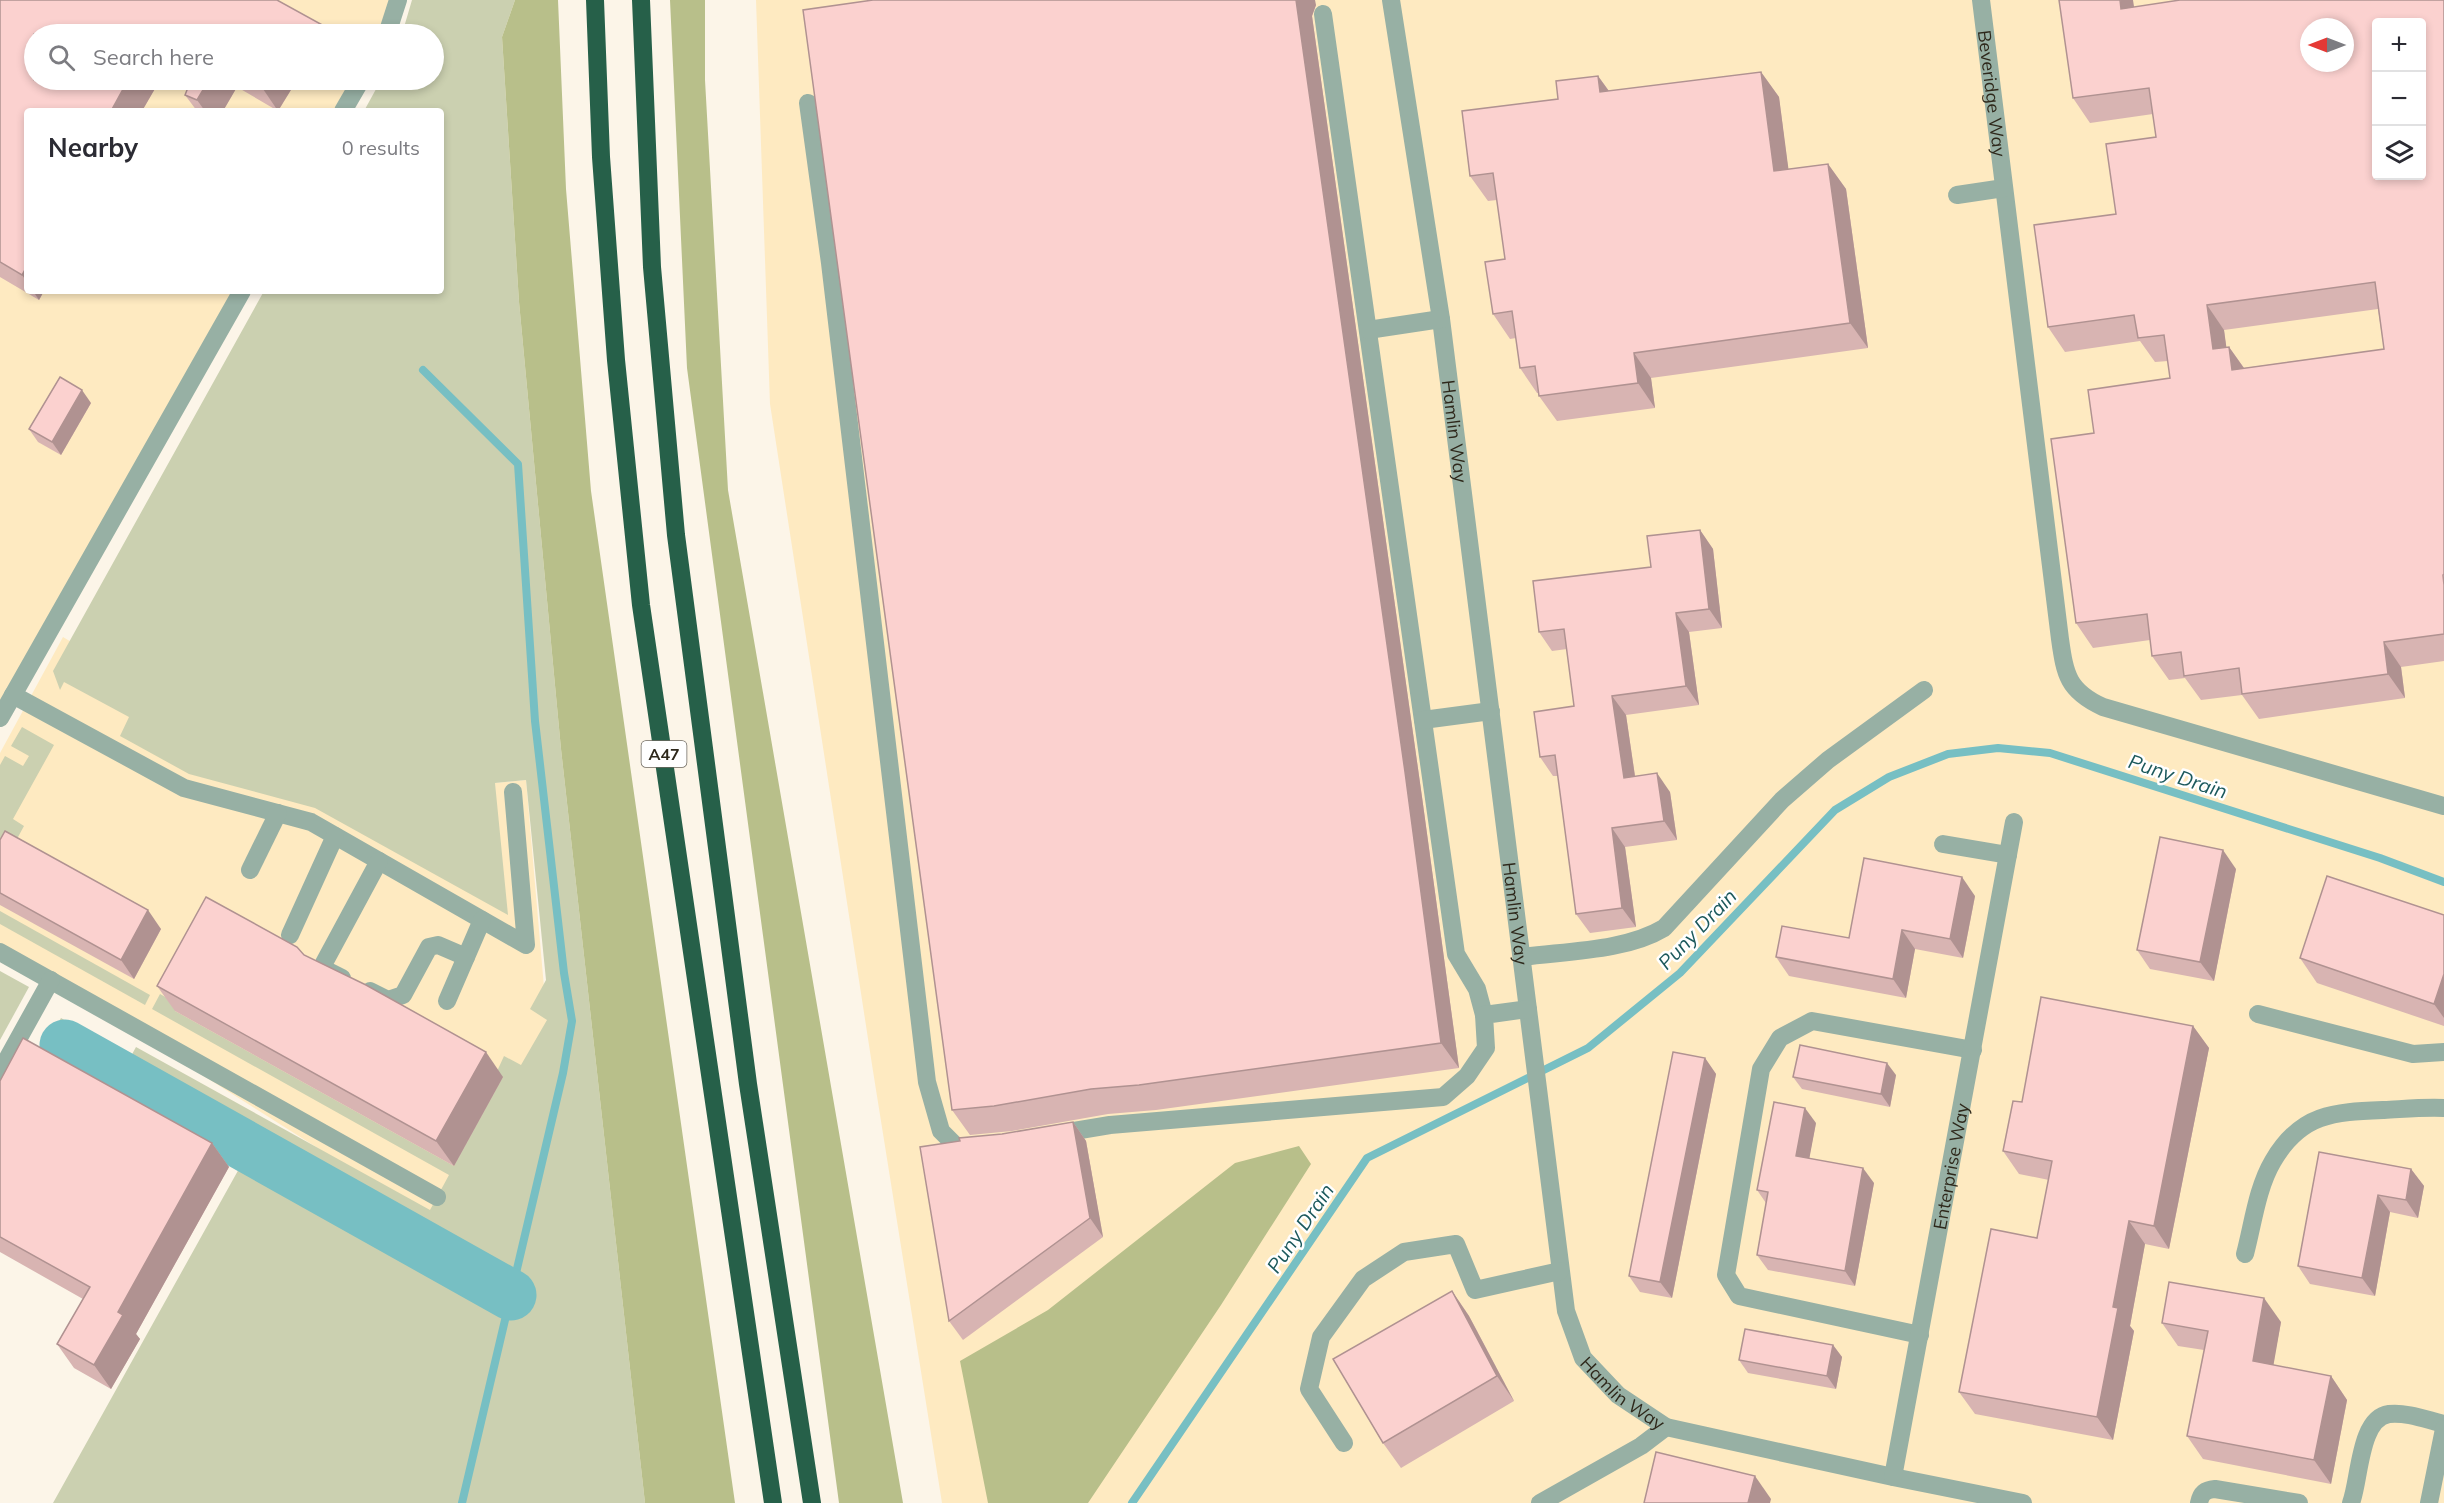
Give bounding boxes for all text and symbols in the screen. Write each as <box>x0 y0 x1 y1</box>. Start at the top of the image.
north arrow <box>2300 18 2354 72</box>
map controls <box>2372 18 2426 180</box>
button: + <box>2372 18 2426 72</box>
search box <box>24 24 444 90</box>
street label: Beveridge Way <box>1973 29 2012 158</box>
icon: search <box>45 41 78 74</box>
text: Search here <box>93 43 214 71</box>
button: − <box>2372 72 2426 126</box>
button: layers <box>2372 126 2426 180</box>
text: Nearby <box>48 131 138 164</box>
text: 0 results <box>342 135 420 160</box>
street label: Hamlin Way <box>1437 378 1473 484</box>
road number: A47 <box>642 741 686 767</box>
water label: Puny Drain <box>2125 748 2231 804</box>
street label: Hamlin Way <box>1498 861 1534 967</box>
water label: Puny Drain <box>1652 883 1742 975</box>
street label: Enterprise Way <box>1927 1101 1973 1231</box>
water label: Puny Drain <box>1261 1179 1339 1277</box>
street label: Hamlin Way <box>1576 1351 1670 1435</box>

